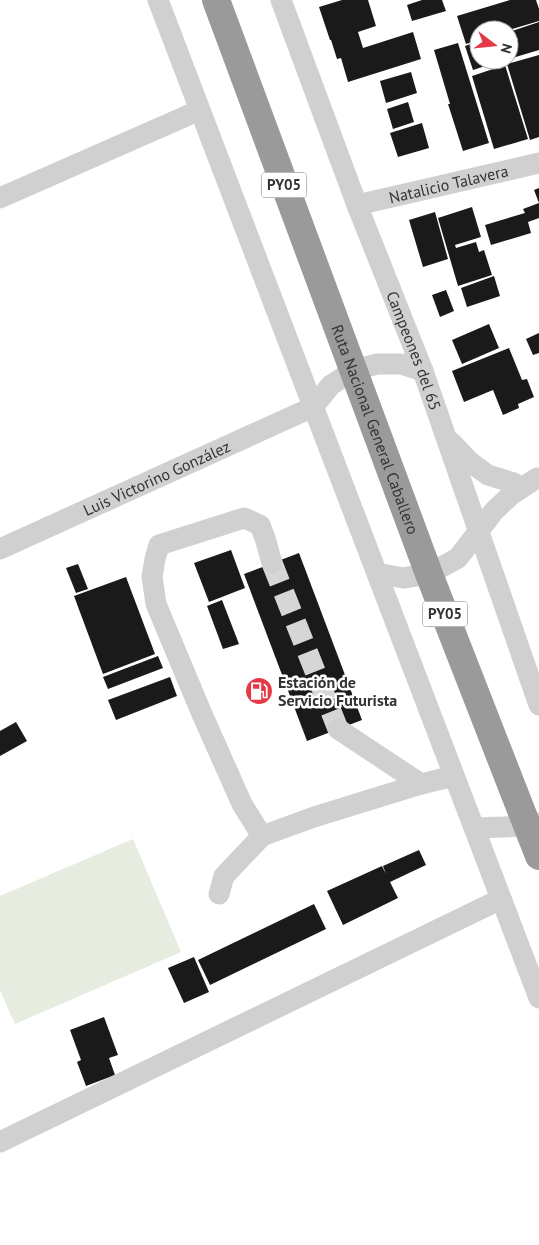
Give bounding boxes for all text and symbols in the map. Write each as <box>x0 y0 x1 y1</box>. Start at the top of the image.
north arrow <box>469 20 519 70</box>
text: N <box>497 42 516 55</box>
street label: Natalicio Talavera <box>387 160 510 207</box>
road number: PY05 <box>262 172 306 198</box>
street label: Campeones del 65 <box>382 288 446 413</box>
street label: Ruta Nacional General Caballero <box>327 322 423 537</box>
street label: Luis Victorino González <box>80 436 233 520</box>
road number: PY05 <box>422 602 468 626</box>
place label: Estación de Servicio Futurista <box>278 672 397 710</box>
fuel station icon: Estación de Servicio Futurista <box>244 676 274 706</box>

